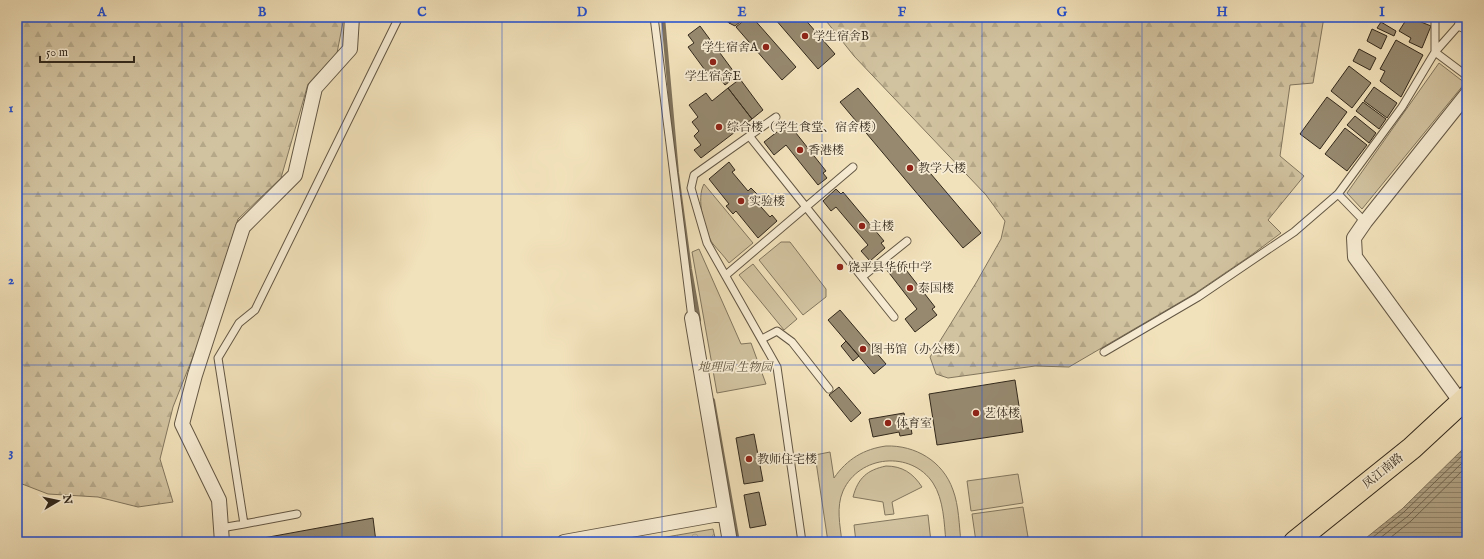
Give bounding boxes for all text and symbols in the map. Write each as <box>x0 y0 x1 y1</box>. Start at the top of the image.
text: A <box>97 4 108 21</box>
text: B <box>258 4 267 21</box>
text: C <box>417 4 427 21</box>
text: D <box>577 4 588 21</box>
text: E <box>737 4 747 21</box>
text: F <box>898 4 907 21</box>
text: G <box>1057 4 1068 21</box>
text: H <box>1216 4 1228 21</box>
text: I <box>1379 4 1385 21</box>
place label: 学生宿舍B <box>813 29 869 44</box>
marker: 学生宿舍B <box>800 31 810 41</box>
scale bar <box>40 38 134 64</box>
place label: 学生宿舍A <box>702 40 759 55</box>
marker: 学生宿舍A <box>761 42 771 52</box>
text: 50 m <box>46 45 68 60</box>
marker: 学生宿舍E <box>708 57 718 67</box>
place label: 学生宿舍E <box>685 69 741 84</box>
text: 1 <box>9 100 14 117</box>
place label: 综合楼（学生食堂、宿舍楼） <box>727 120 883 135</box>
marker: 综合楼（学生食堂、宿舍楼） <box>714 122 724 132</box>
place label: 香港楼 <box>808 143 844 158</box>
marker: 香港楼 <box>795 145 805 155</box>
place label: 教学大楼 <box>918 161 966 176</box>
marker: 教学大楼 <box>905 163 915 173</box>
place label: 实验楼 <box>749 194 785 209</box>
marker: 实验楼 <box>736 196 746 206</box>
place label: 主楼 <box>870 219 894 234</box>
marker: 主楼 <box>857 221 867 231</box>
place label: 饶平县华侨中学 <box>848 260 932 275</box>
marker: 饶平县华侨中学 <box>835 262 845 272</box>
text: 2 <box>8 272 14 289</box>
place label: 泰国楼 <box>918 281 954 296</box>
marker: 泰国楼 <box>905 283 915 293</box>
place label: 图书馆（办公楼） <box>871 342 967 357</box>
marker: 图书馆（办公楼） <box>858 344 868 354</box>
park label: 地理园 生物园 <box>698 360 774 375</box>
place label: 艺体楼 <box>984 406 1020 421</box>
marker: 艺体楼 <box>971 408 981 418</box>
place label: 体育室 <box>896 416 932 431</box>
marker: 体育室 <box>883 418 893 428</box>
text: 3 <box>9 444 14 461</box>
street label: 凤江南路 <box>1360 450 1406 492</box>
place label: 教师住宅楼 <box>757 452 817 467</box>
marker: 教师住宅楼 <box>744 454 754 464</box>
north arrow <box>38 481 78 521</box>
text: N <box>59 493 75 506</box>

